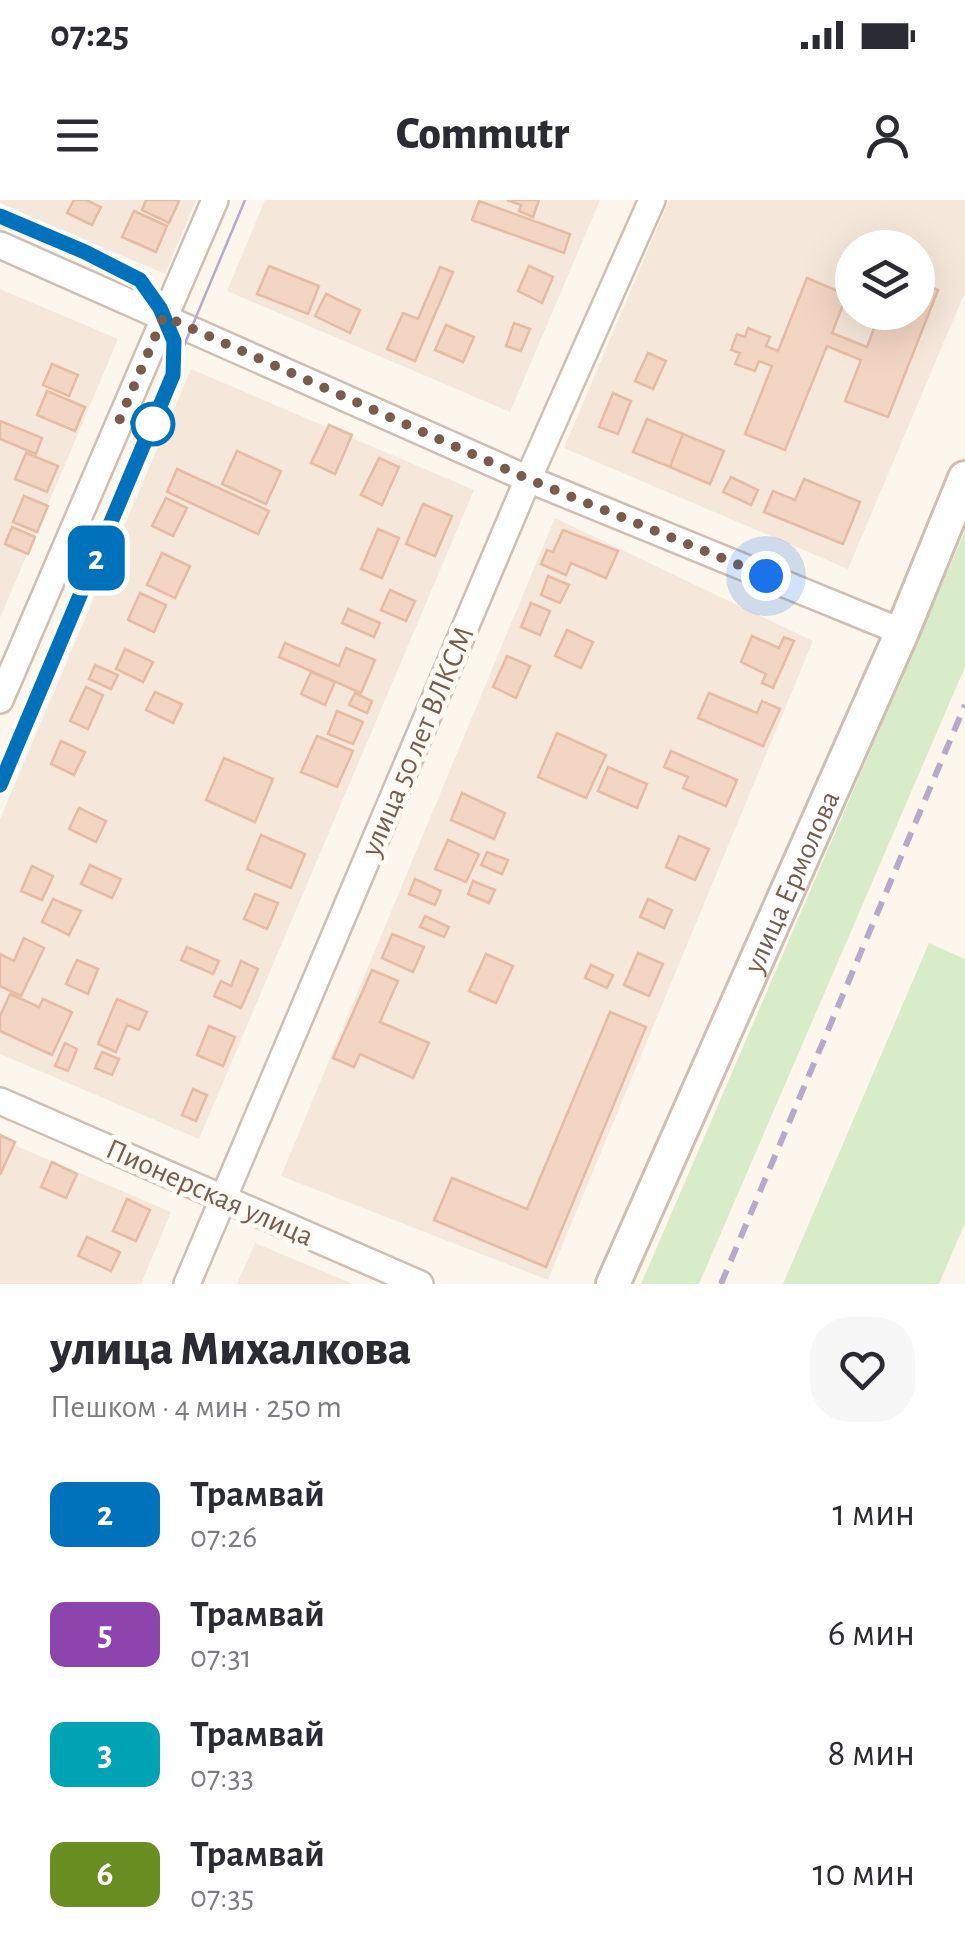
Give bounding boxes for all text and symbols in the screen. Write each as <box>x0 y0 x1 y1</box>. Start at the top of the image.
text: 07:25 <box>50 16 129 54</box>
icon: menu <box>50 108 105 163</box>
icon: person <box>860 108 915 163</box>
text: Commutr <box>396 112 569 157</box>
map controls <box>835 230 935 330</box>
button: layers <box>835 230 935 330</box>
unlabelled marker <box>132 403 174 445</box>
line badge: 2 <box>64 526 128 590</box>
text: 2 <box>88 541 104 576</box>
your location <box>741 551 791 601</box>
street label: улица 50 лет ВЛКСМ <box>356 622 480 862</box>
street label: улица Ермолова <box>738 787 846 979</box>
street label: Пионерская улица <box>101 1134 318 1252</box>
button: heart <box>810 1317 915 1422</box>
text: улица Михалкова <box>50 1326 411 1374</box>
text: Пешком · 4 мин · 250 m <box>50 1391 342 1423</box>
text: Трамвай <box>190 1476 325 1514</box>
text: 1 мин <box>833 1495 915 1533</box>
text: 2 <box>97 1497 113 1532</box>
text: 07:26 <box>190 1521 257 1553</box>
text: Трамвай <box>190 1596 325 1634</box>
text: 6 мин <box>828 1615 915 1653</box>
text: 5 <box>97 1617 113 1652</box>
text: 07:31 <box>190 1641 252 1673</box>
text: Трамвай <box>190 1716 325 1754</box>
text: 8 мин <box>828 1735 915 1773</box>
text: 3 <box>97 1737 113 1772</box>
text: 07:33 <box>190 1761 254 1793</box>
text: Трамвай <box>190 1836 325 1874</box>
text: 10 мин <box>812 1855 915 1893</box>
text: 6 <box>97 1857 113 1892</box>
text: 07:35 <box>190 1881 254 1913</box>

